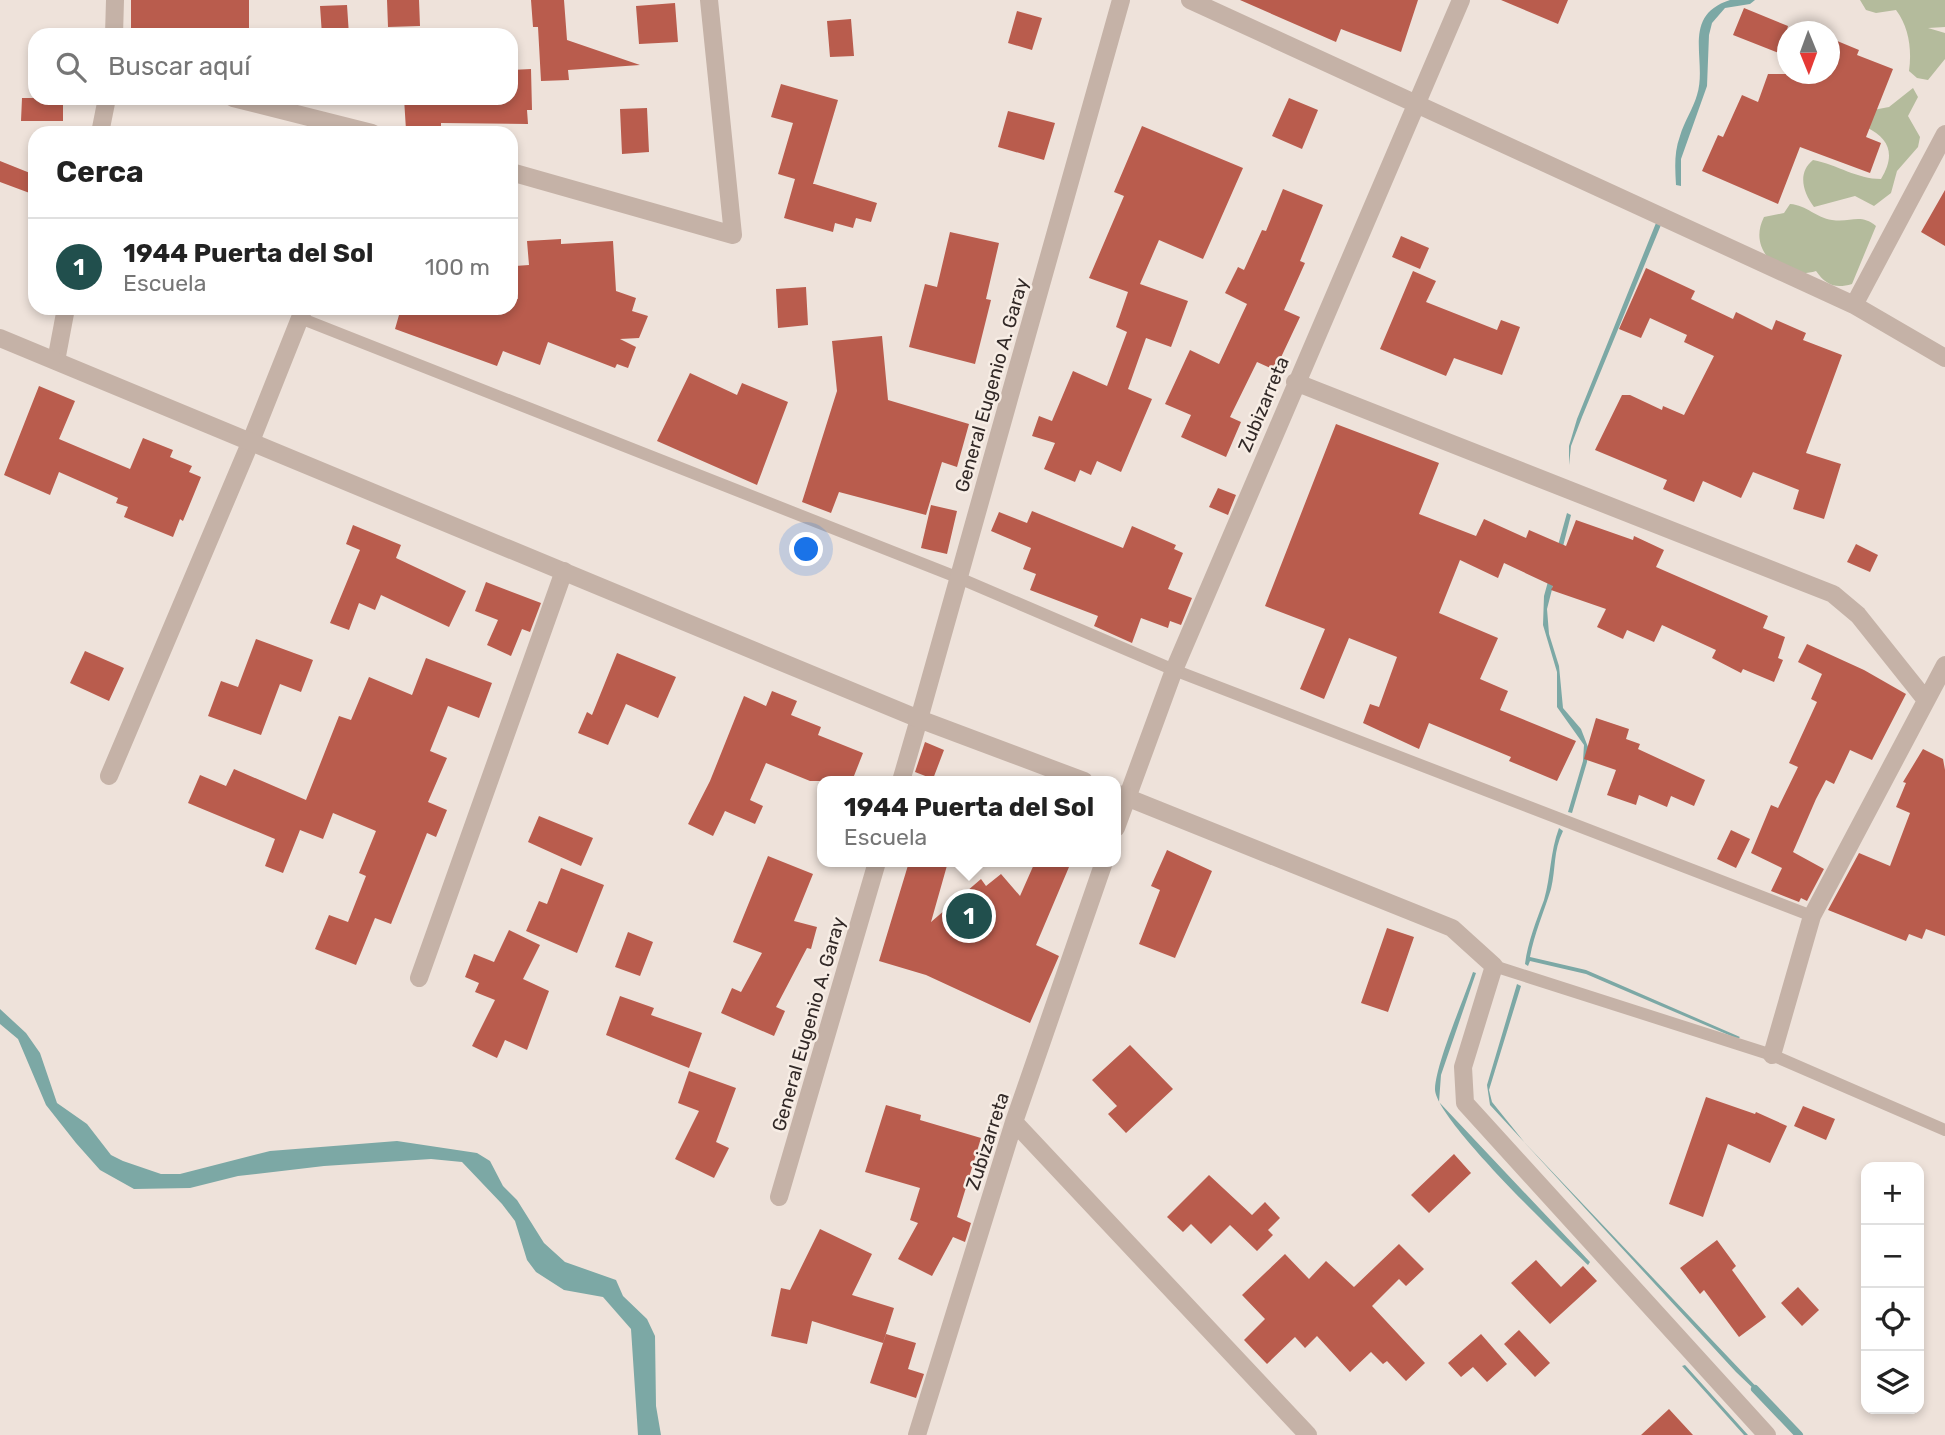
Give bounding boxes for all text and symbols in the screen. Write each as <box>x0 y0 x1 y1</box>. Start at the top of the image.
north arrow <box>1777 21 1840 84</box>
search box <box>28 28 518 105</box>
icon: search <box>52 48 90 86</box>
text: Buscar aquí <box>108 51 250 82</box>
text: Cerca <box>56 154 144 190</box>
text: 1944 Puerta del Sol <box>123 238 373 269</box>
text: 1 <box>73 253 85 281</box>
text: 100 m <box>425 253 490 281</box>
text: Escuela <box>123 269 206 297</box>
street label: General Eugenio A. Garay <box>950 275 1033 495</box>
street label: Zubizarreta <box>1233 353 1294 455</box>
your location <box>789 532 823 566</box>
popup <box>817 776 1121 867</box>
text: 1944 Puerta del Sol <box>844 792 1094 823</box>
text: Escuela <box>844 823 927 851</box>
pin: 1 <box>946 890 992 942</box>
street label: General Eugenio A. Garay <box>767 914 850 1134</box>
street label: Zubizarreta <box>961 1089 1014 1193</box>
map controls <box>1861 1162 1924 1414</box>
button: + <box>1861 1162 1924 1225</box>
button: − <box>1861 1225 1924 1288</box>
button: locate <box>1861 1288 1924 1351</box>
button: layers <box>1861 1351 1924 1414</box>

